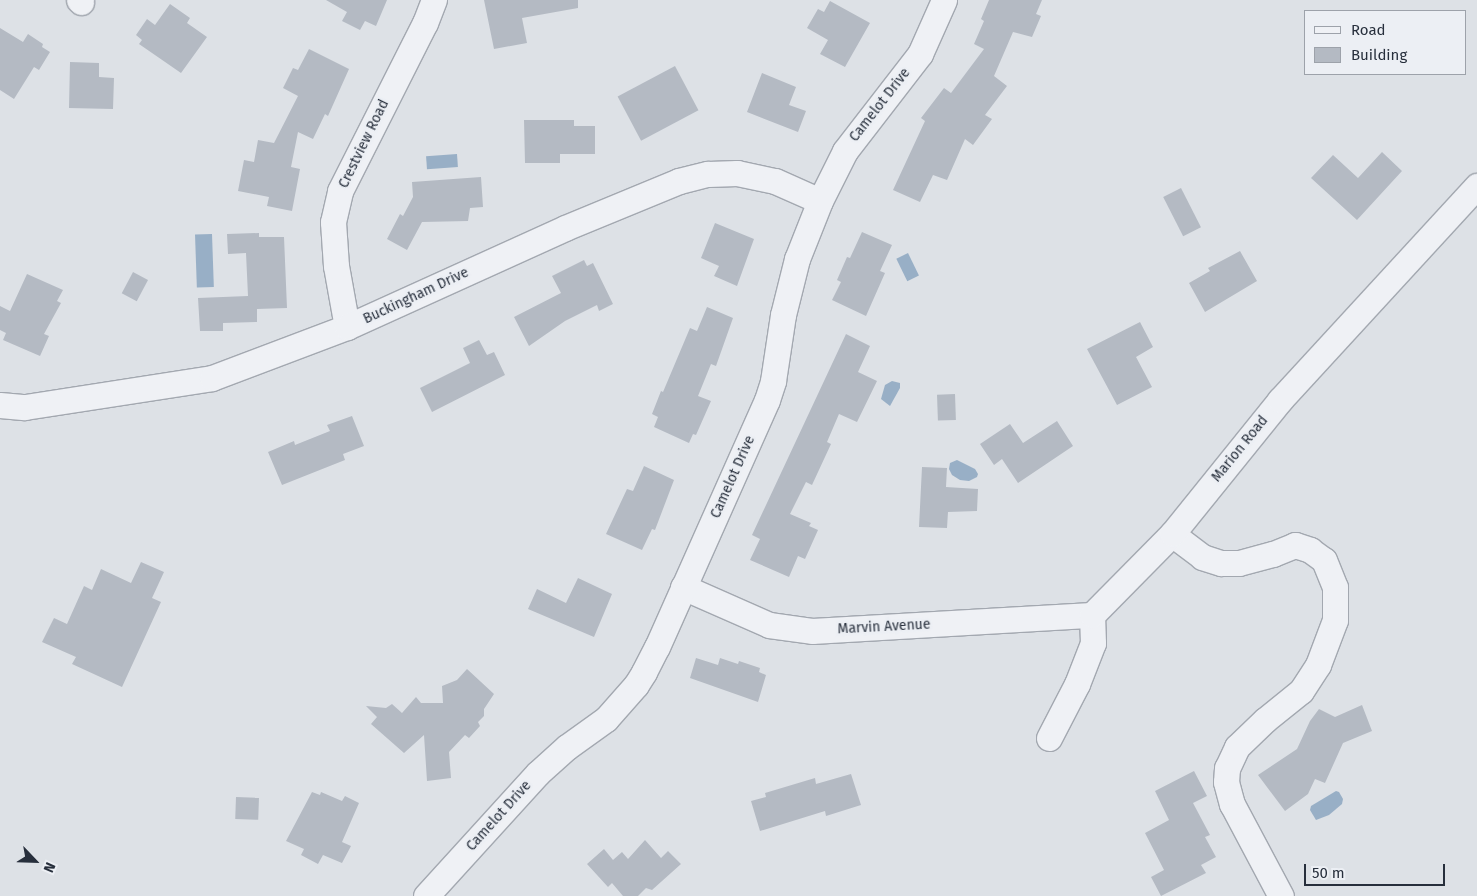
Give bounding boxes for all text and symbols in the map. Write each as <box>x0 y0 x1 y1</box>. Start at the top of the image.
legend <box>1304 10 1467 75</box>
text: Road <box>1351 21 1386 39</box>
text: Building <box>1351 46 1407 64</box>
street label: Camelot Drive <box>846 65 914 145</box>
street label: Crestview Road <box>335 97 393 191</box>
street label: Buckingham Drive <box>361 264 471 328</box>
street label: Marion Road <box>1208 413 1272 485</box>
street label: Camelot Drive <box>707 433 759 521</box>
street label: Marvin Avenue <box>837 616 931 638</box>
street label: Camelot Drive <box>463 777 535 855</box>
north arrow <box>10 836 60 886</box>
scale bar <box>1307 854 1448 886</box>
text: N <box>40 860 59 875</box>
text: 50 m <box>1312 864 1345 882</box>

